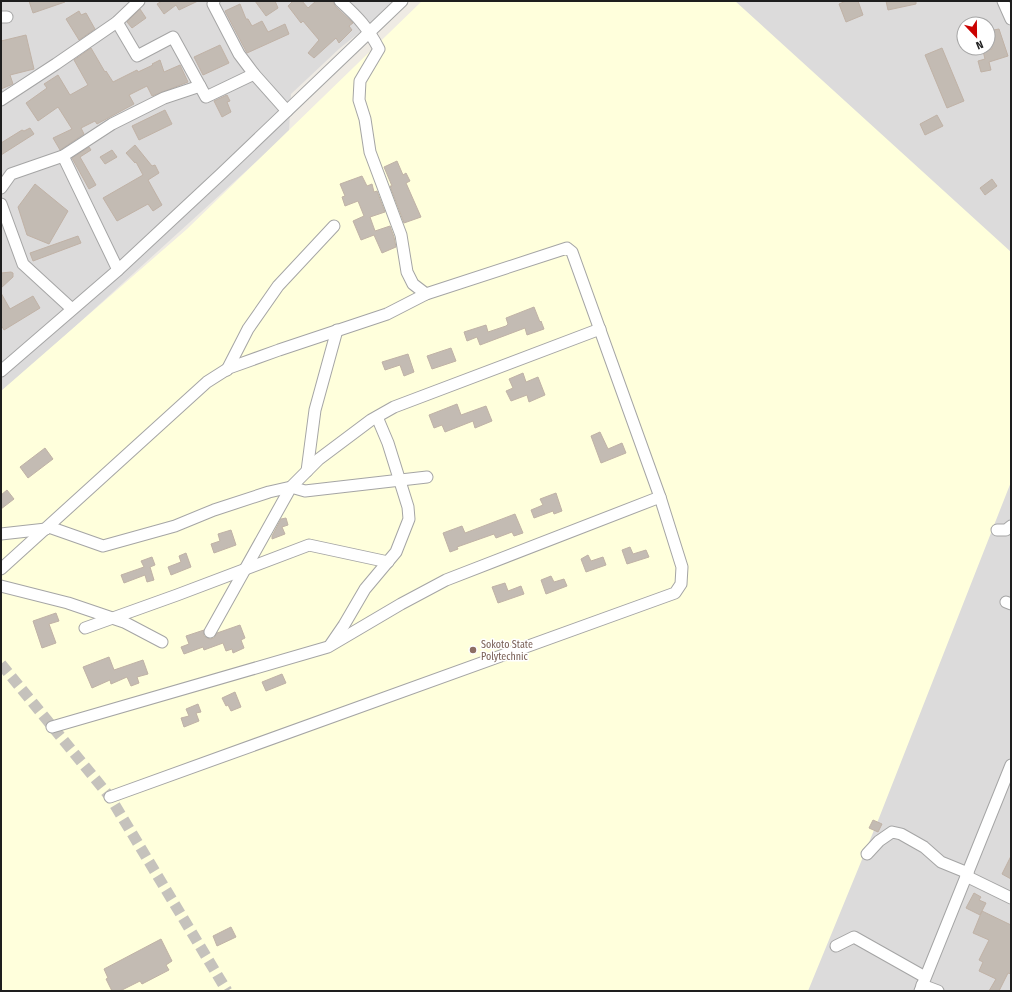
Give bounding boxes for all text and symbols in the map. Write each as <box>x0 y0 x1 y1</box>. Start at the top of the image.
north arrow <box>956 16 996 56</box>
text: N <box>974 38 985 52</box>
place label: Sokoto State Polytechnic <box>481 639 533 663</box>
marker: Sokoto State Polytechnic <box>468 645 478 655</box>

